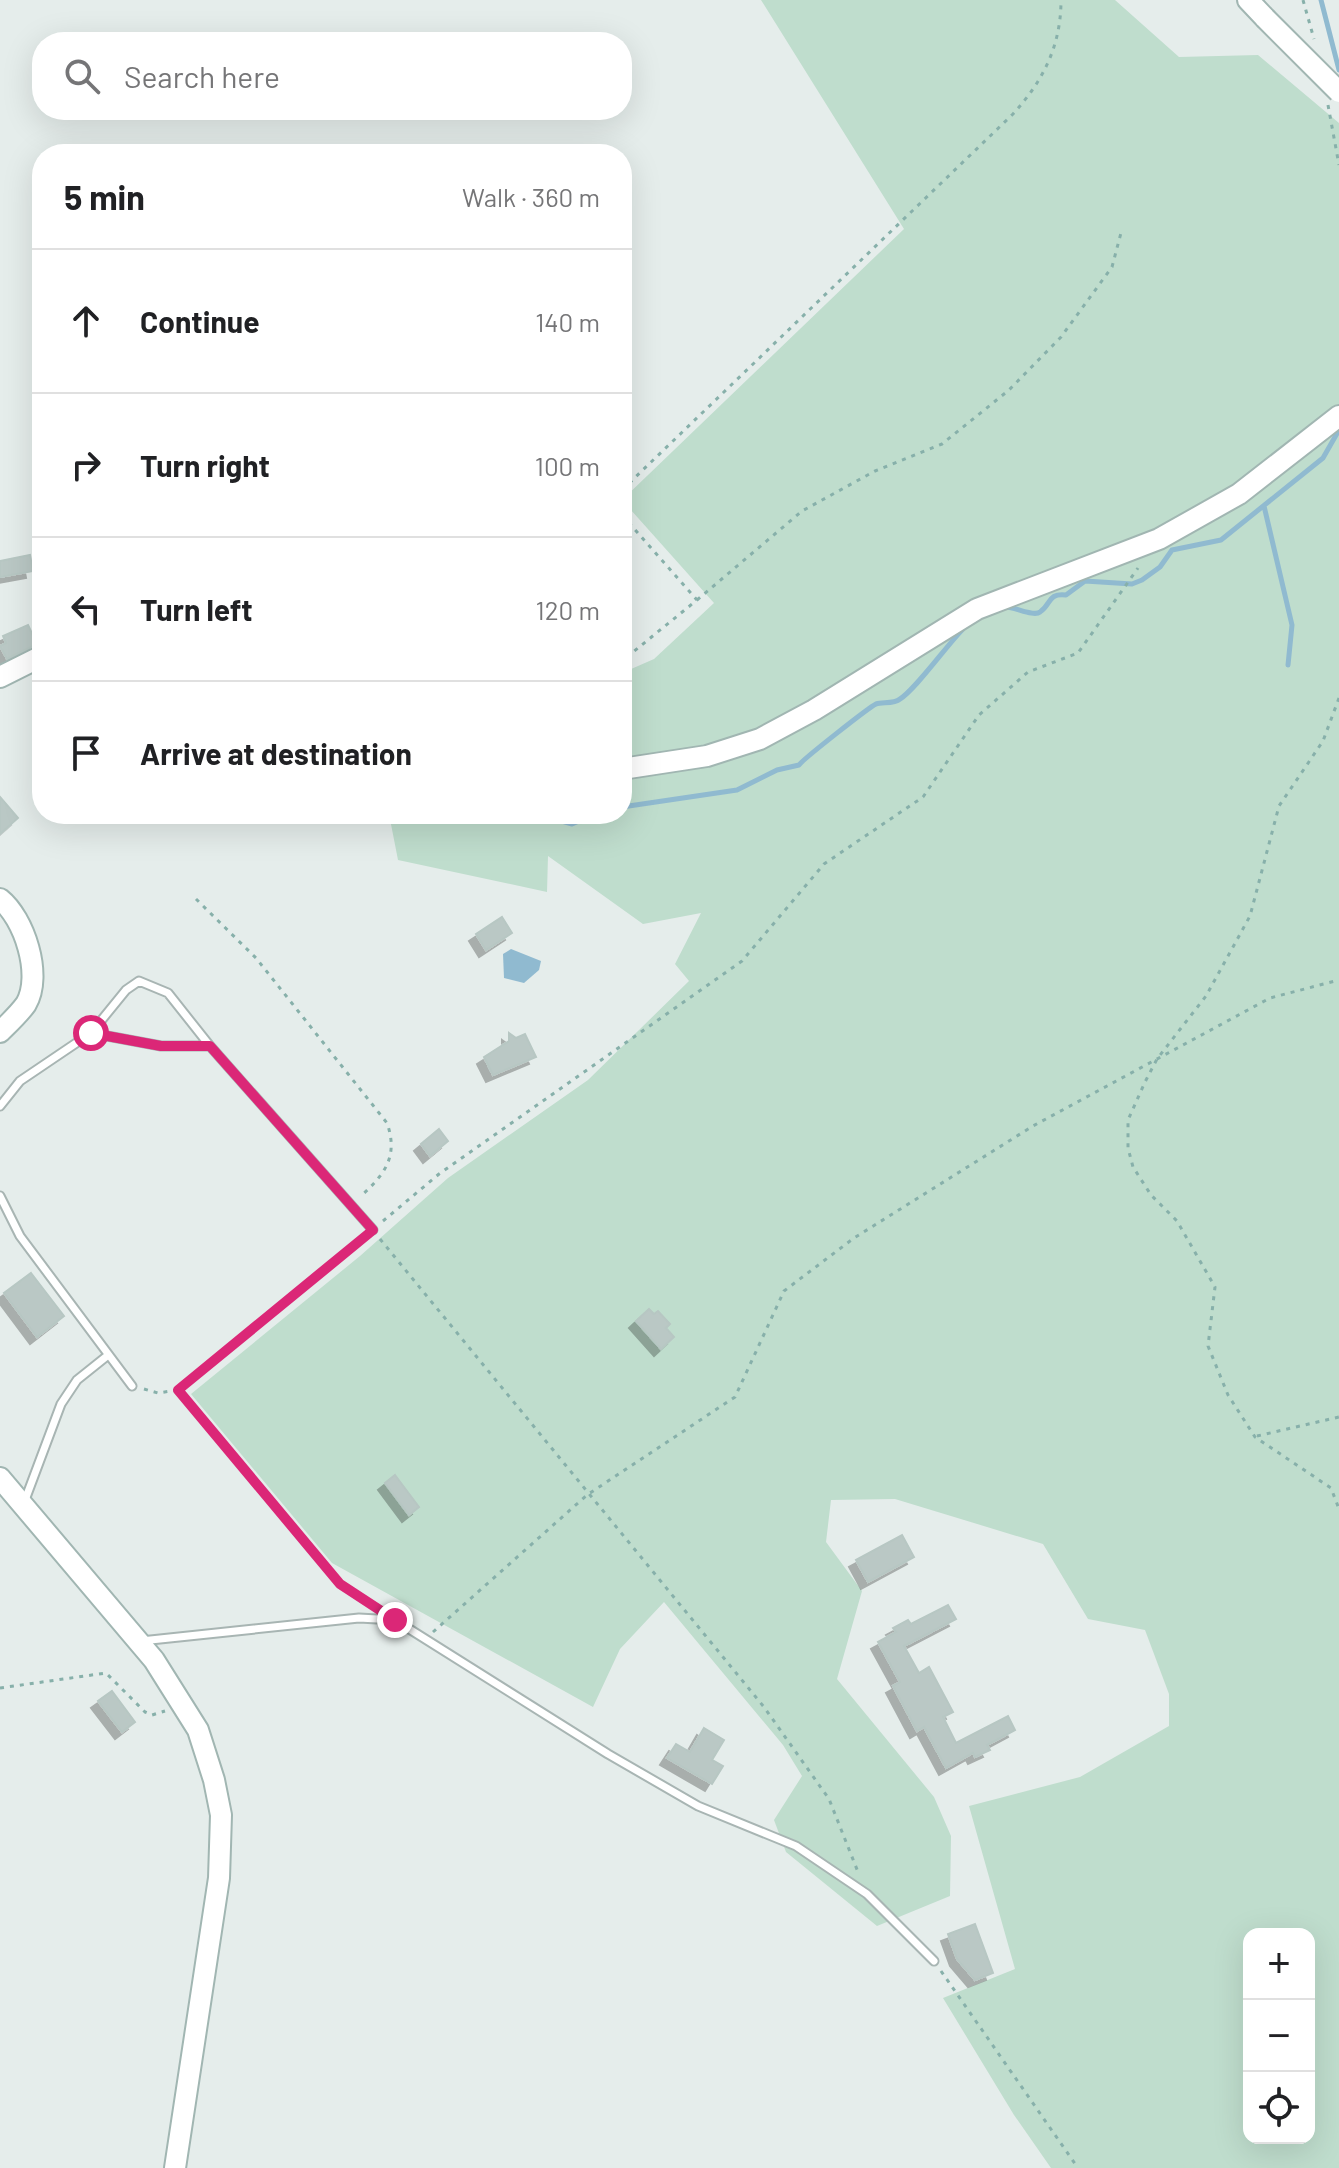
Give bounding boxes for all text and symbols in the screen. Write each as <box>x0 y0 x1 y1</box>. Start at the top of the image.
search box <box>32 32 632 120</box>
icon: search <box>60 54 104 98</box>
text: Search here <box>124 58 280 94</box>
text: 5 min <box>64 176 145 217</box>
text: Walk · 360 m <box>462 181 600 212</box>
icon: ahead <box>64 299 108 343</box>
text: Continue <box>140 303 260 339</box>
text: 140 m <box>535 306 600 337</box>
icon: right <box>64 443 108 487</box>
text: Turn right <box>140 447 270 483</box>
text: 100 m <box>535 450 600 481</box>
icon: left <box>64 587 108 631</box>
text: Turn left <box>140 591 253 627</box>
text: 120 m <box>536 594 600 625</box>
icon: arrive <box>64 731 108 775</box>
text: Arrive at destination <box>140 735 412 771</box>
route start <box>73 1015 109 1051</box>
route end <box>377 1602 413 1638</box>
map controls <box>1243 1928 1315 2144</box>
button: + <box>1243 1928 1315 2000</box>
button: − <box>1243 2000 1315 2072</box>
button: locate <box>1243 2072 1315 2144</box>

